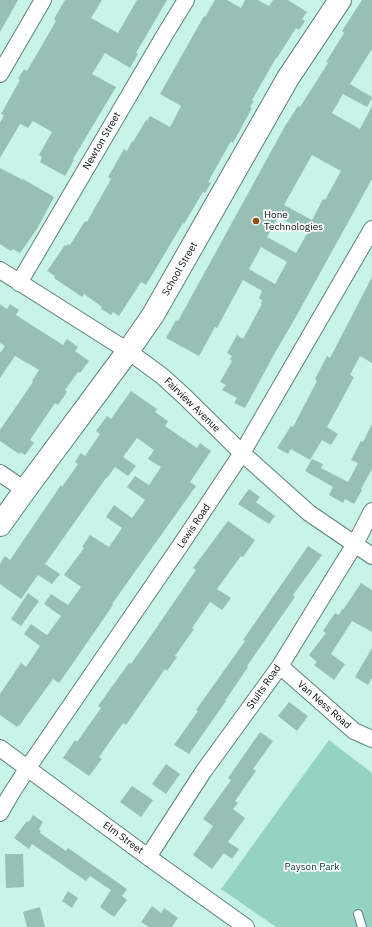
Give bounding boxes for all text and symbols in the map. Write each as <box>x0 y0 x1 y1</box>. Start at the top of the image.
street label: Newton Street <box>81 110 123 172</box>
place label: Hone Technologies <box>264 209 323 232</box>
marker: Hone Technologies <box>251 216 261 226</box>
street label: School Street <box>160 240 200 298</box>
street label: Fairview Avenue <box>162 375 222 435</box>
street label: Lewis Road <box>175 502 213 550</box>
street label: Stults Road <box>244 663 284 711</box>
street label: Van Ness Road <box>295 679 353 731</box>
street label: Elm Street <box>100 819 146 857</box>
park label: Payson Park <box>285 861 339 873</box>

